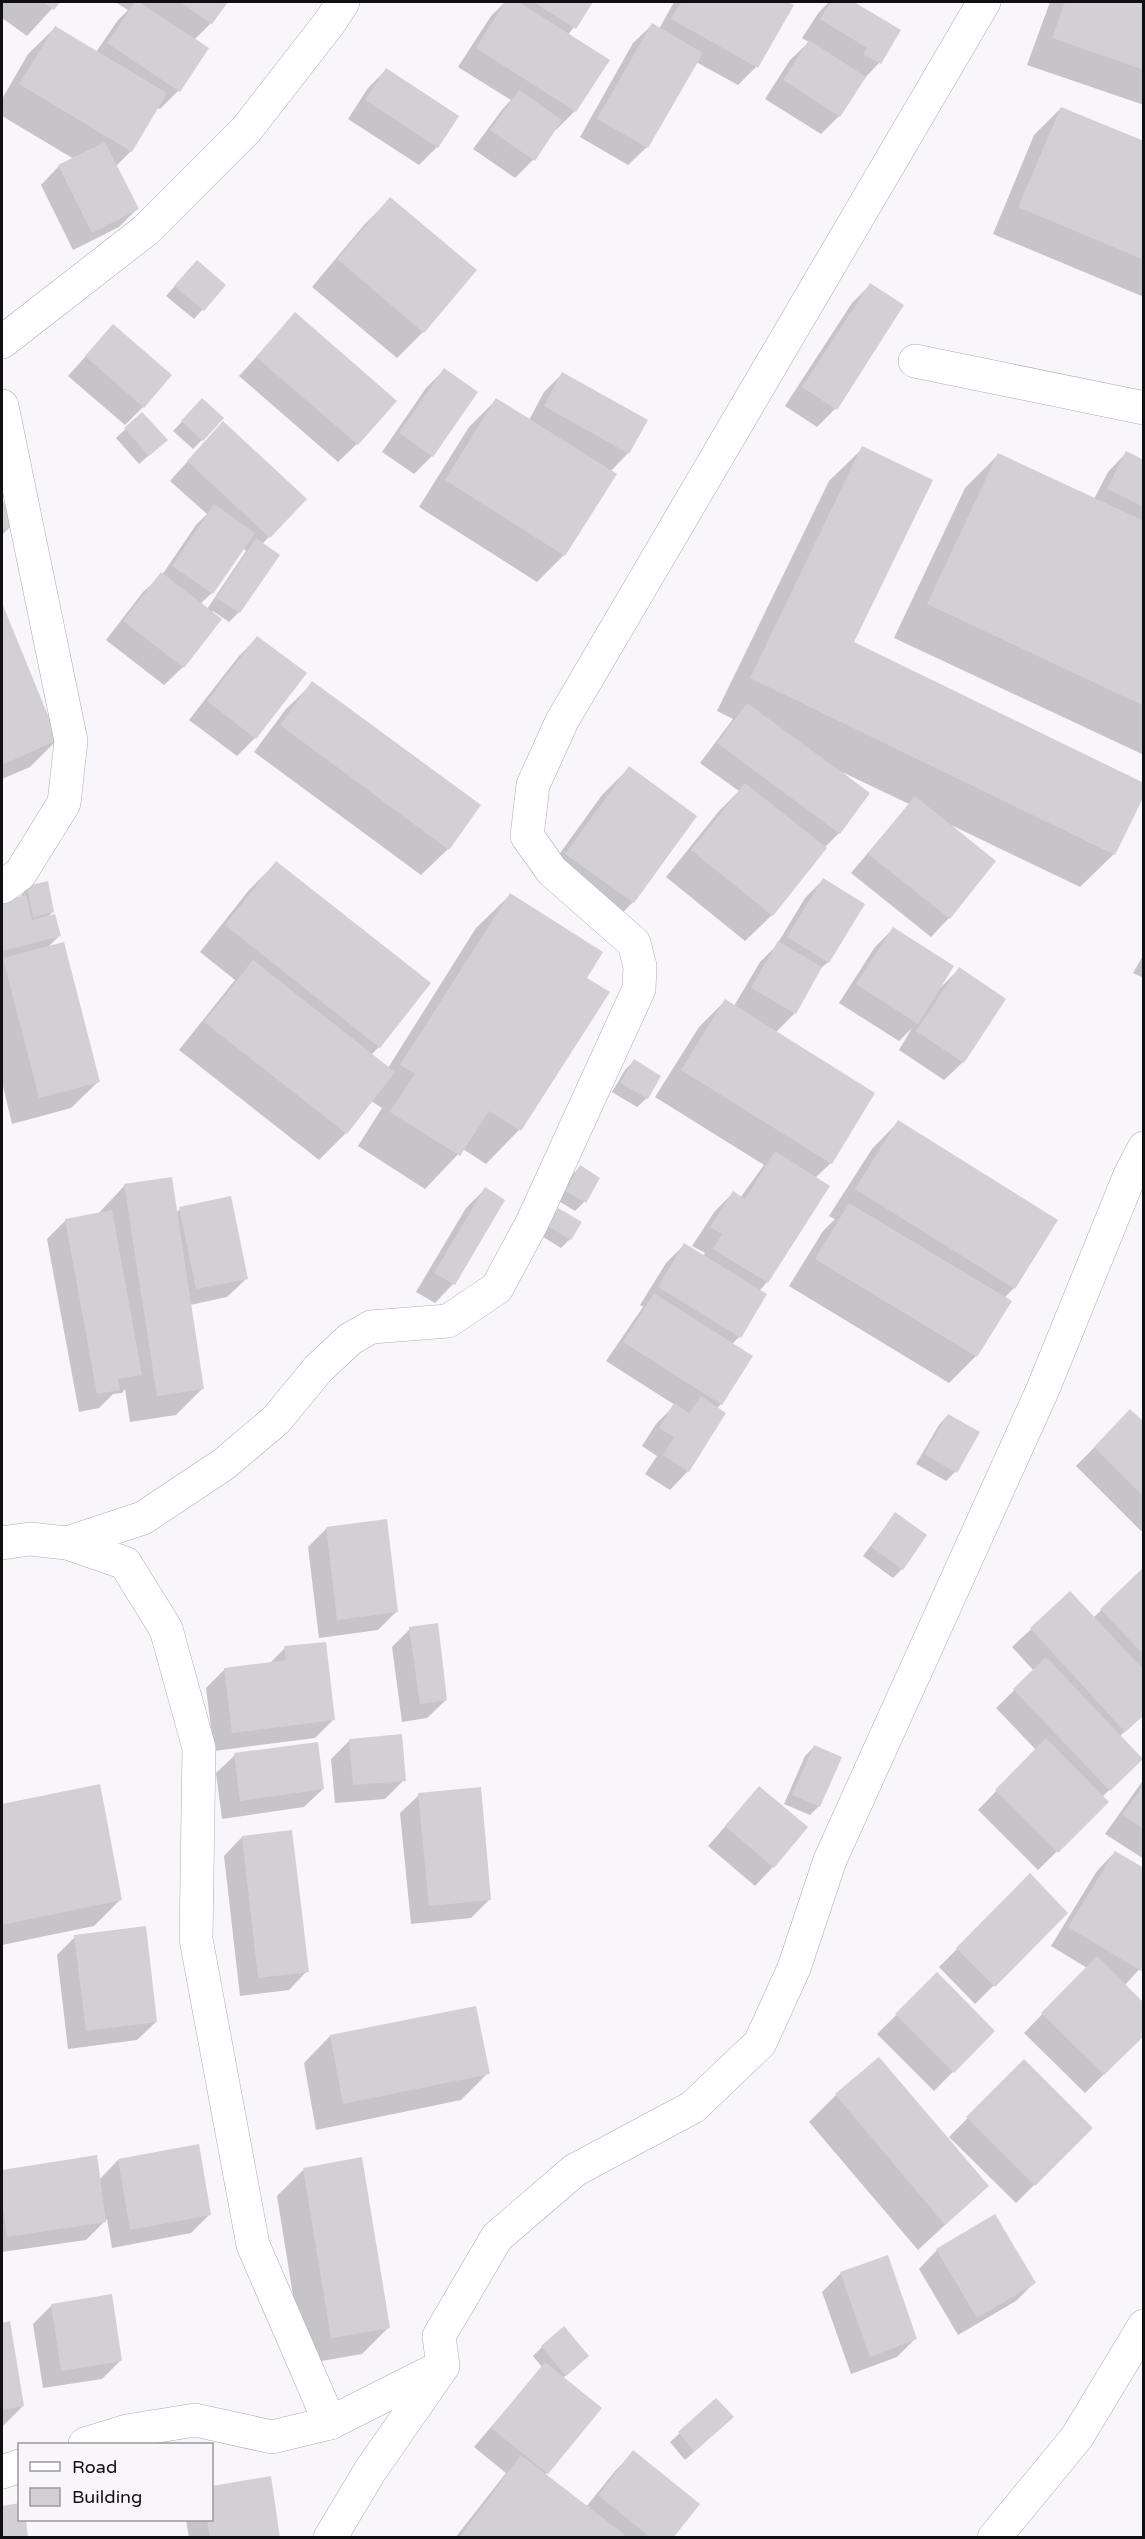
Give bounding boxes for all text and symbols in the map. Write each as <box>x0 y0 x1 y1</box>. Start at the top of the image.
legend <box>18 2443 213 2521</box>
text: Road <box>72 2456 117 2478</box>
text: Building <box>72 2486 142 2508</box>

